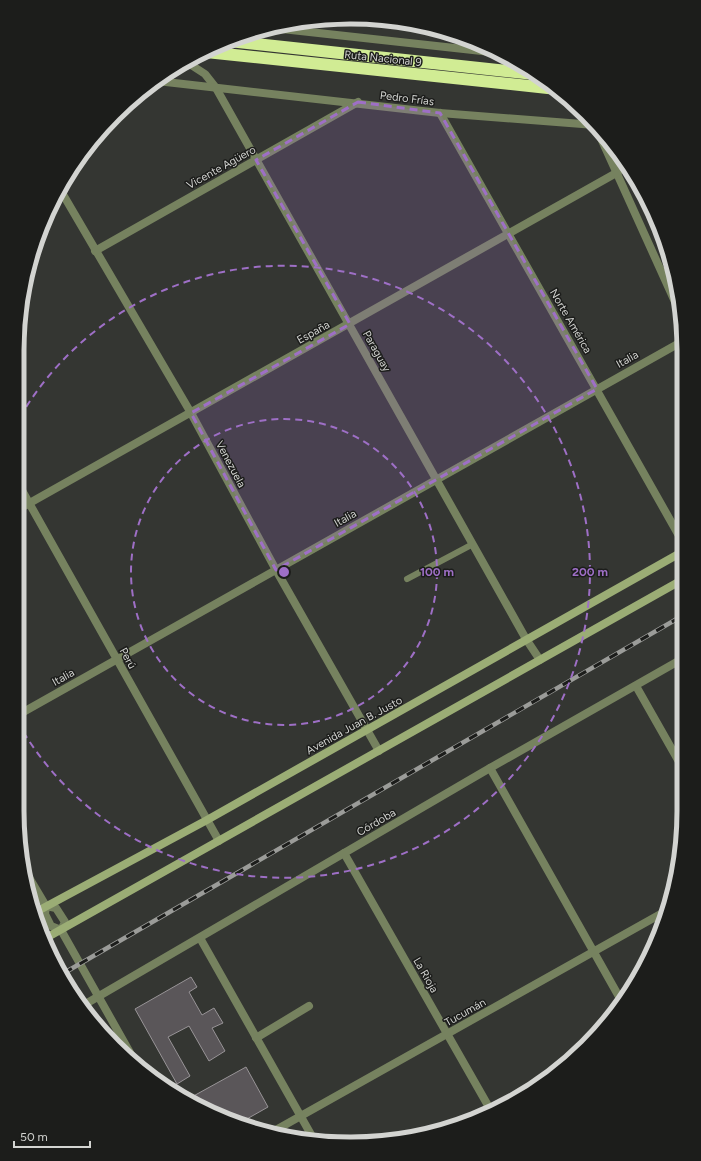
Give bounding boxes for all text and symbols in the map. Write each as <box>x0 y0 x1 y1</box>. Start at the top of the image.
street label: Ruta Nacional 9 <box>344 48 422 69</box>
street label: Pedro Frías <box>379 89 435 108</box>
street label: Vicente Agüero <box>184 143 258 192</box>
street label: Norte América <box>547 287 594 356</box>
street label: España <box>295 318 332 347</box>
street label: Paraguay <box>360 328 393 374</box>
street label: Italia <box>614 348 641 371</box>
street label: Venezuela <box>213 439 248 490</box>
street label: Italia <box>332 507 359 530</box>
centre of rings <box>277 565 291 579</box>
text: 100 m <box>420 565 454 579</box>
text: 200 m <box>572 565 608 579</box>
street label: Perú <box>117 645 139 671</box>
street label: Italia <box>50 666 77 689</box>
street label: Avenida Juan B. Justo <box>304 694 405 757</box>
street label: Córdoba <box>354 806 398 839</box>
street label: La Rioja <box>410 955 441 995</box>
street label: Tucumán <box>442 996 488 1029</box>
scale bar <box>14 1123 90 1149</box>
text: 50 m <box>20 1130 48 1144</box>

